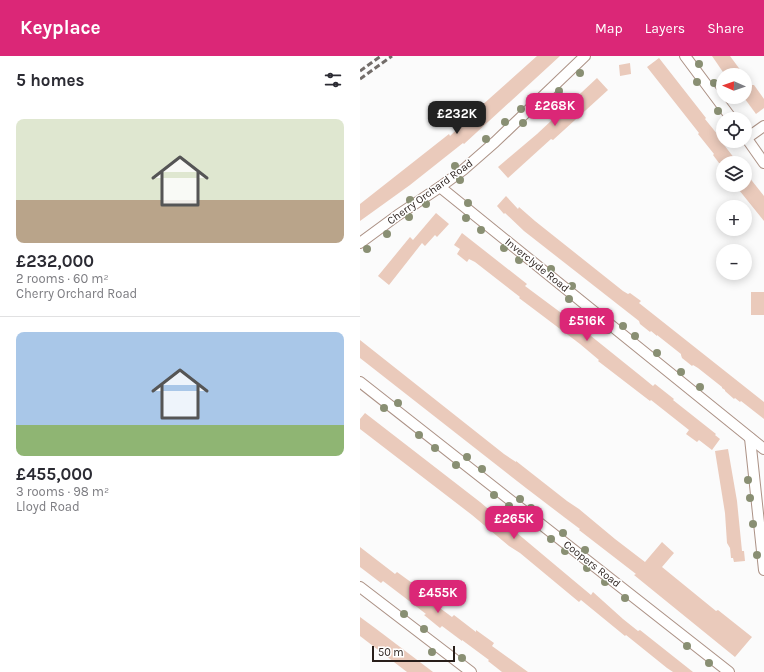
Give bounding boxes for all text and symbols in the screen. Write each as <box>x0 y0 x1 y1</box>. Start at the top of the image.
text: Keyplace <box>20 17 101 39</box>
text: Map <box>595 20 623 37</box>
text: Layers <box>645 20 685 37</box>
text: Share <box>707 20 744 37</box>
north arrow <box>716 68 752 104</box>
map controls <box>716 68 752 280</box>
icon: filters <box>322 69 344 91</box>
text: 5 homes <box>16 70 85 90</box>
pin: £268K <box>527 93 583 127</box>
text: £268K <box>535 98 575 113</box>
pin: £232K <box>429 101 485 135</box>
text: £232K <box>437 106 477 121</box>
button: locate <box>716 112 752 148</box>
icon: home <box>144 145 216 217</box>
button: layers <box>716 156 752 192</box>
street label: Cherry Orchard Road <box>385 157 475 227</box>
button: + <box>716 200 752 236</box>
street label: Inverclyde Road <box>502 235 572 295</box>
button: − <box>716 244 752 280</box>
text: £232,000 <box>16 251 94 271</box>
text: 2 rooms · 60 m² <box>16 271 109 286</box>
text: Cherry Orchard Road <box>16 286 137 301</box>
pin: £516K <box>559 308 615 342</box>
text: £516K <box>569 313 605 328</box>
icon: home <box>144 358 216 430</box>
text: £455,000 <box>16 464 93 484</box>
text: 3 rooms · 98 m² <box>16 484 109 499</box>
text: Lloyd Road <box>16 499 80 514</box>
pin: £265K <box>486 506 542 540</box>
text: £265K <box>494 511 534 526</box>
street label: Coopers Road <box>561 538 623 590</box>
pin: £455K <box>410 580 466 614</box>
text: £455K <box>418 585 458 600</box>
scale bar <box>372 644 455 663</box>
text: 50 m <box>378 646 404 659</box>

